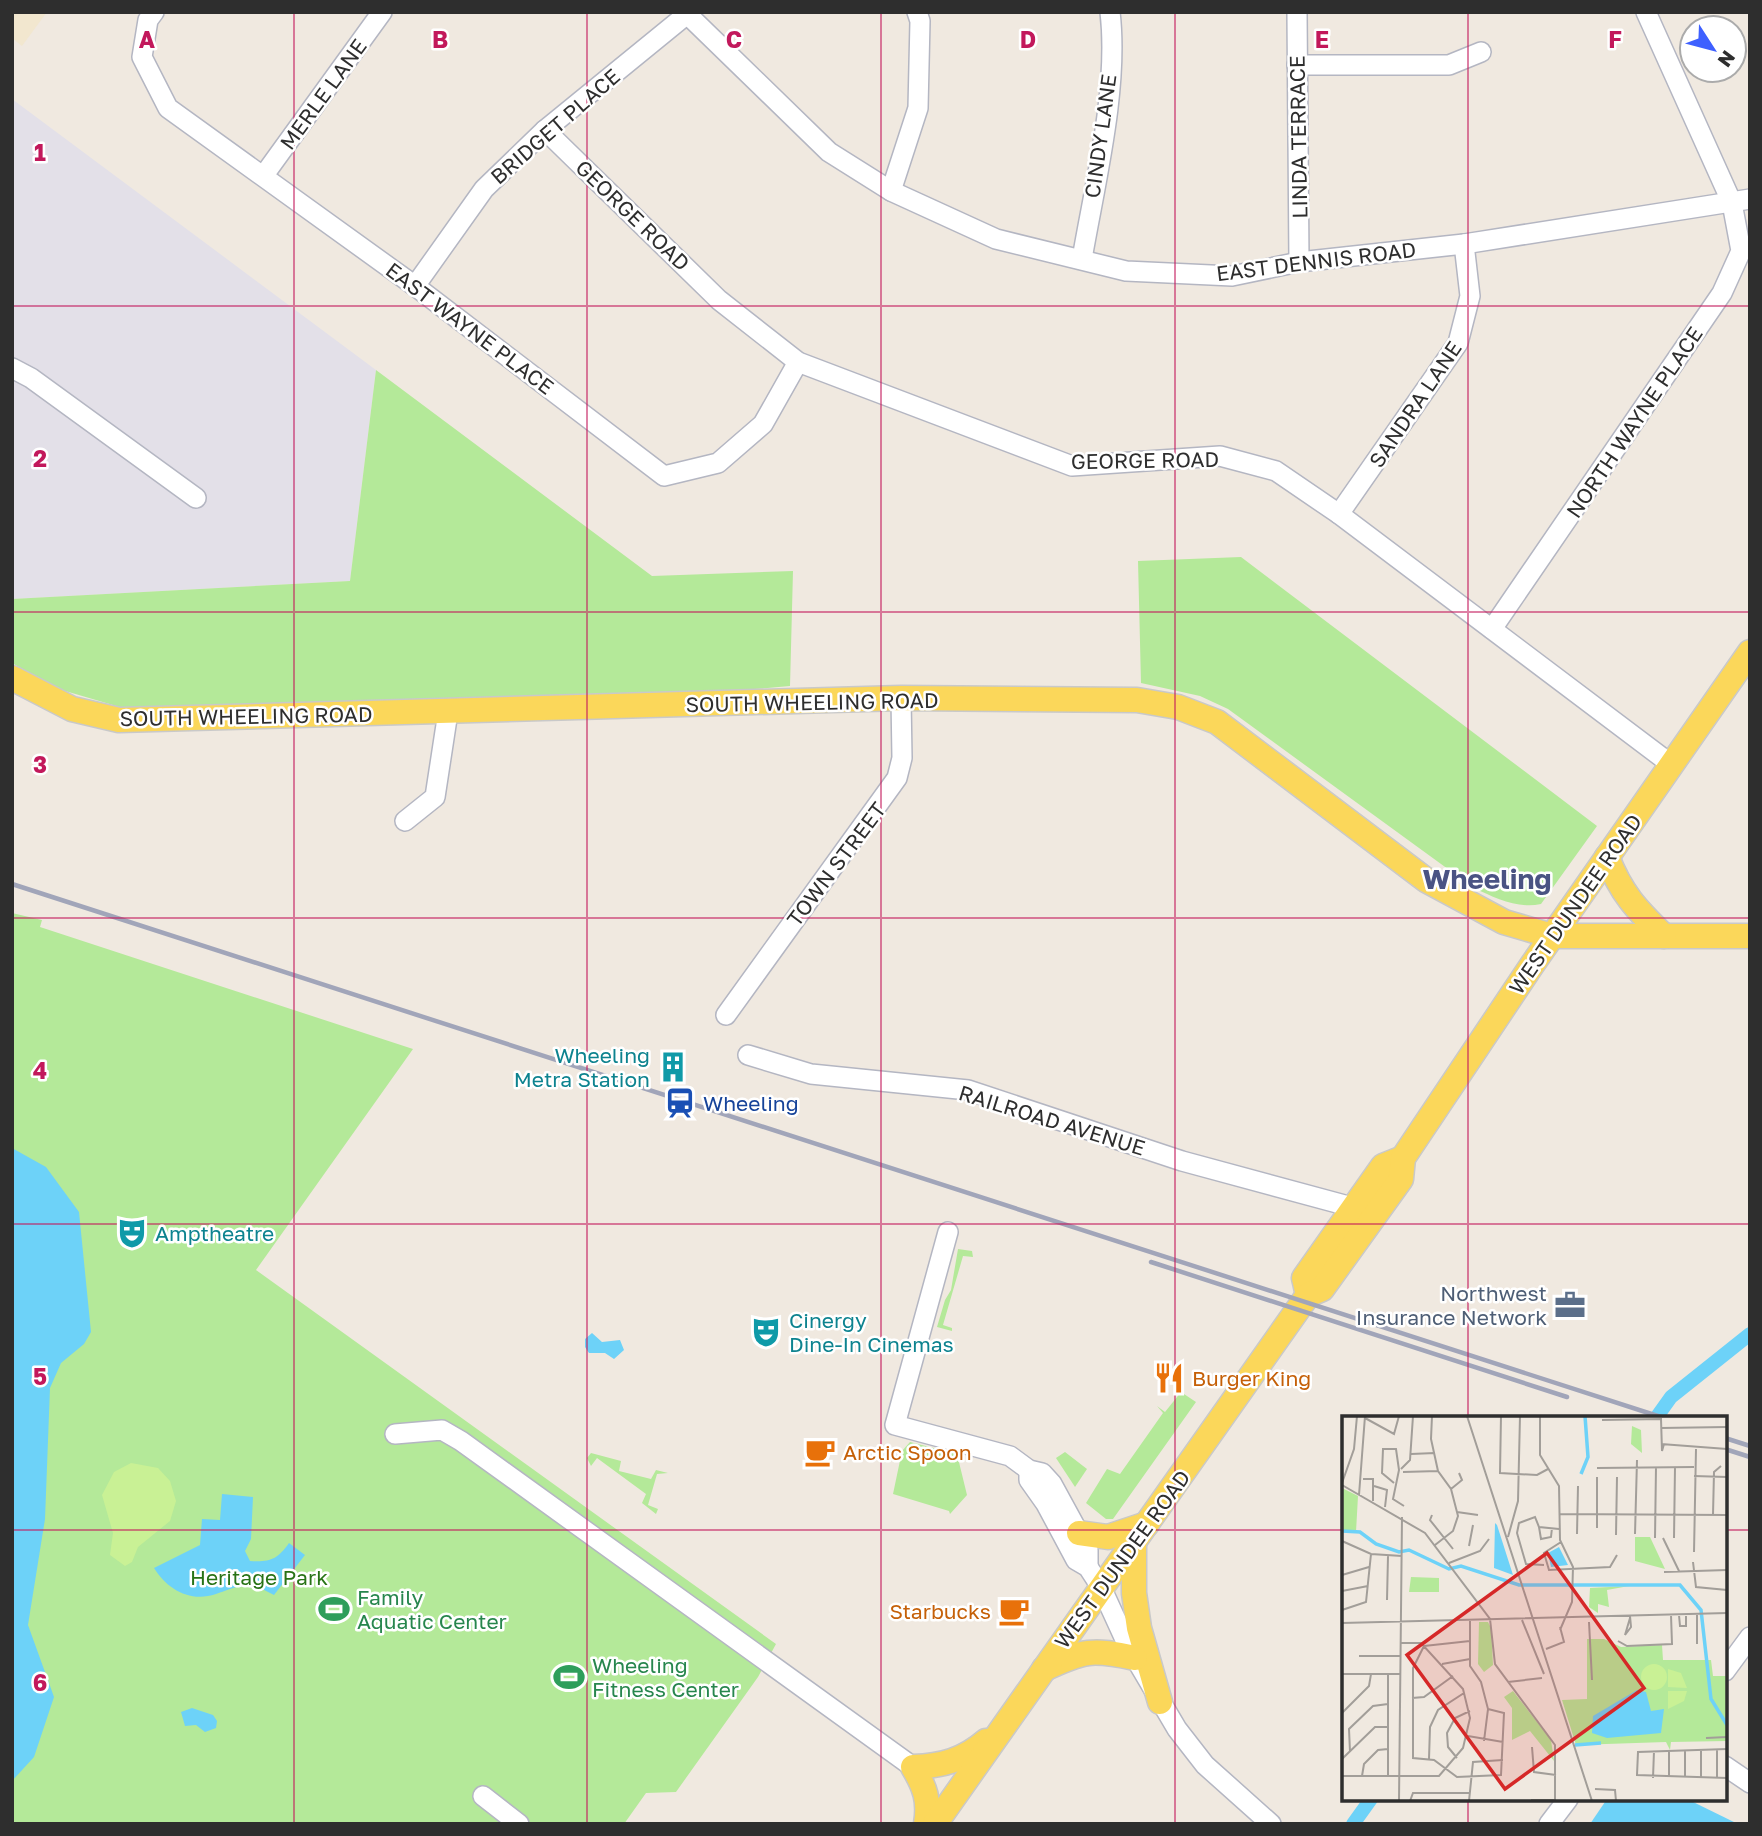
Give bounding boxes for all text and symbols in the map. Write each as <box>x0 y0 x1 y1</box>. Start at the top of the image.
north arrow <box>1678 14 1748 84</box>
text: A <box>139 25 156 53</box>
text: B <box>432 25 448 53</box>
text: C <box>726 25 742 53</box>
text: D <box>1020 25 1036 53</box>
text: E <box>1315 25 1329 53</box>
text: F <box>1608 25 1622 53</box>
street label: MERLE LANE <box>274 34 372 154</box>
text: N <box>1714 47 1741 72</box>
street label: LINDA TERRACE <box>1284 55 1312 219</box>
street label: BRIDGET PLACE <box>485 63 625 189</box>
street label: CINDY LANE <box>1078 72 1122 200</box>
text: 1 <box>34 138 46 166</box>
street label: GEORGE ROAD <box>571 154 695 276</box>
street label: EAST DENNIS ROAD <box>1215 236 1417 286</box>
street label: EAST WAYNE PLACE <box>381 256 559 400</box>
street label: NORTH WAYNE PLACE <box>1560 321 1708 523</box>
street label: SANDRA LANE <box>1363 336 1467 472</box>
text: 2 <box>33 444 47 472</box>
street label: GEORGE ROAD <box>1071 446 1219 474</box>
street label: SOUTH WHEELING ROAD <box>685 687 939 717</box>
street label: SOUTH WHEELING ROAD <box>119 701 373 731</box>
text: 3 <box>33 750 47 778</box>
street label: TOWN STREET <box>781 797 891 931</box>
street label: WEST DUNDEE ROAD <box>1503 809 1647 999</box>
district label: Wheeling <box>1422 862 1552 895</box>
place label: Wheeling Metra Station <box>514 1042 650 1092</box>
building icon: Wheeling Metra Station <box>656 1050 690 1084</box>
text: 4 <box>33 1056 47 1084</box>
street label: RAILROAD AVENUE <box>956 1079 1148 1161</box>
station icon: Wheeling <box>663 1086 697 1120</box>
place label: Wheeling <box>703 1090 799 1116</box>
theatre icon: Amptheatre <box>115 1216 149 1250</box>
place label: Amptheatre <box>155 1220 274 1246</box>
place label: Northwest Insurance Network <box>1356 1280 1547 1330</box>
office icon: Northwest Insurance Network <box>1553 1288 1587 1322</box>
place label: Cinergy Dine-In Cinemas <box>789 1307 954 1357</box>
theatre icon: Cinergy Dine-In Cinemas <box>749 1315 783 1349</box>
restaurant icon: Burger King <box>1152 1361 1186 1395</box>
text: 5 <box>33 1362 47 1390</box>
place label: Burger King <box>1192 1365 1311 1391</box>
inset map <box>1342 1416 1727 1801</box>
cafe icon: Arctic Spoon <box>803 1435 837 1469</box>
place label: Arctic Spoon <box>843 1439 972 1465</box>
street label: WEST DUNDEE ROAD <box>1049 1465 1195 1653</box>
park label: Heritage Park <box>190 1564 328 1590</box>
place label: Family Aquatic Center <box>357 1584 507 1634</box>
sports icon: Family Aquatic Center <box>317 1592 351 1626</box>
cafe icon: Starbucks <box>997 1594 1031 1628</box>
place label: Starbucks <box>889 1598 991 1624</box>
place label: Wheeling Fitness Center <box>592 1652 739 1702</box>
sports icon: Wheeling Fitness Center <box>552 1660 586 1694</box>
text: 6 <box>33 1668 47 1696</box>

